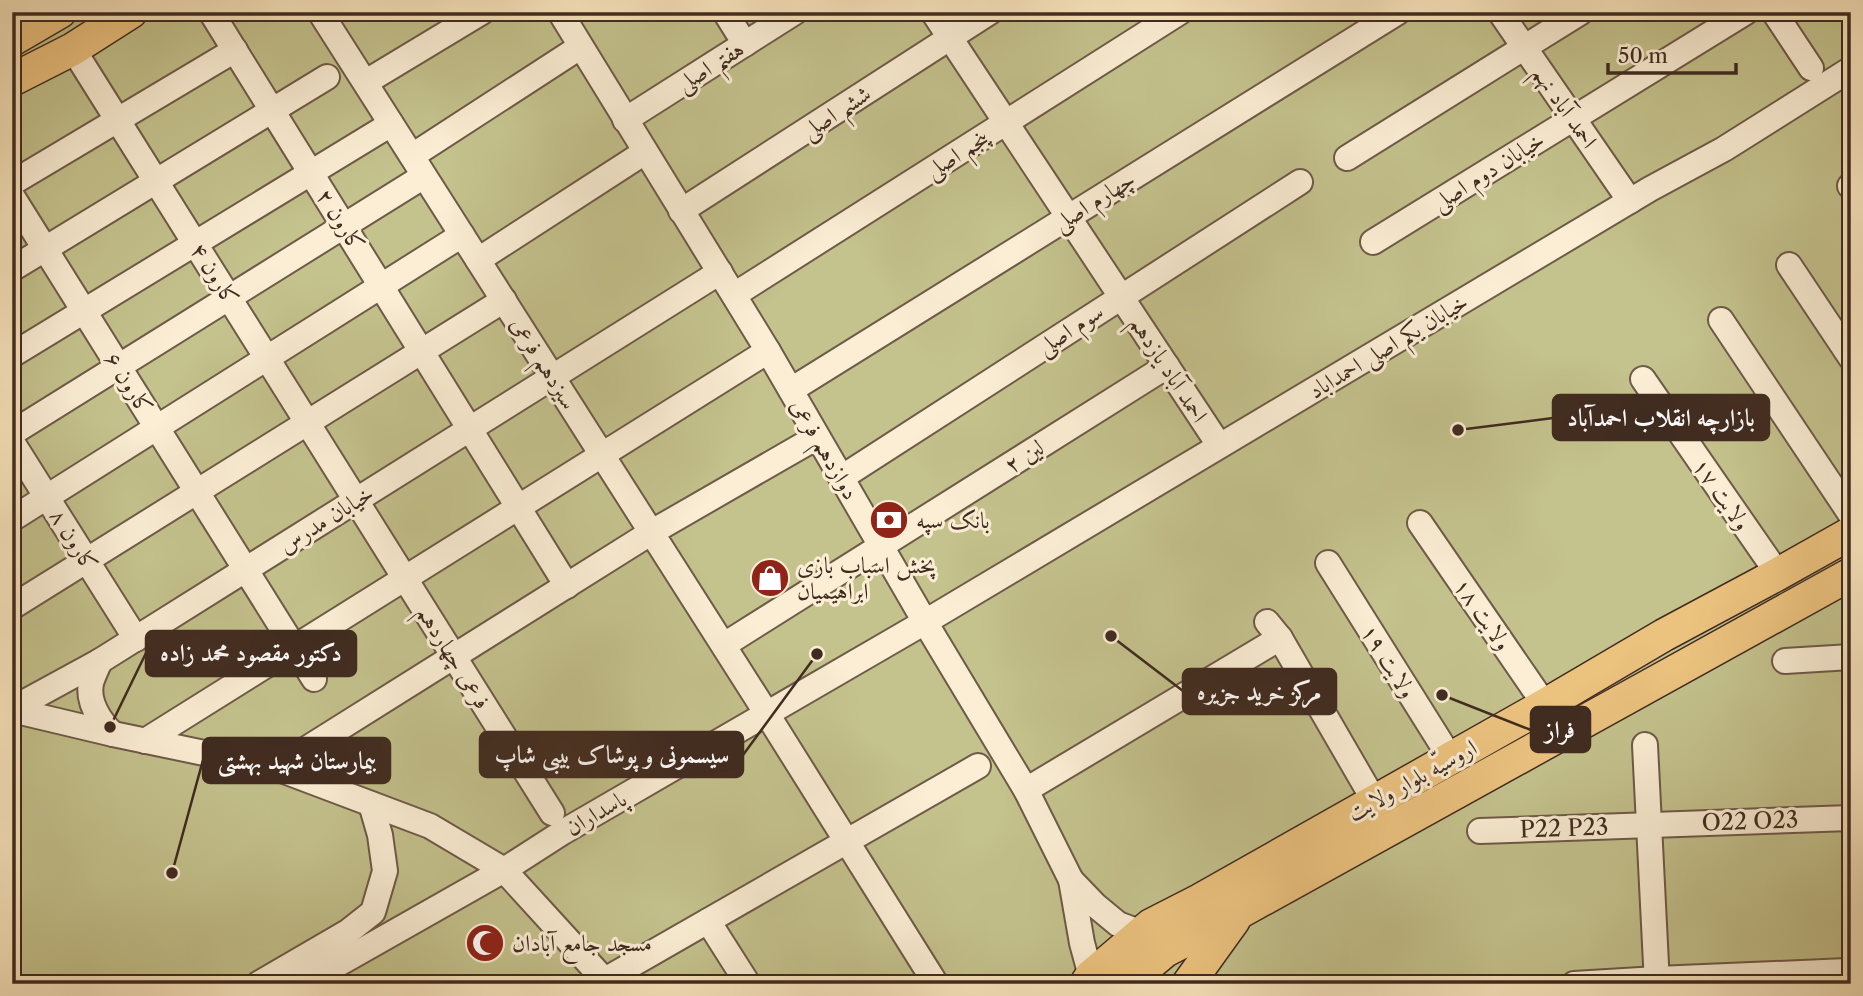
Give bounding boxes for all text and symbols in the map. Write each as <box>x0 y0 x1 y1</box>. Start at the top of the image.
scale bar <box>1608 32 1735 76</box>
street label: هفتم اصلی <box>671 34 754 105</box>
text: 50 m <box>1618 43 1668 68</box>
street label: احمد آباد نهم <box>1520 60 1603 158</box>
street label: ششم اصلی <box>796 79 881 152</box>
street label: پنجم اصلی <box>920 123 999 191</box>
street label: خیابان دوم اصلی <box>1427 125 1553 222</box>
street label: چهارم اصلی <box>1048 165 1143 242</box>
street label: کارون ۲ <box>311 183 371 257</box>
street label: کارون ۴ <box>185 237 245 311</box>
street label: خیابان یکم اصلی احمداباد <box>1303 287 1477 412</box>
street label: سوم اصلی <box>1031 297 1112 366</box>
street label: احمد آباد یازدهم <box>1117 310 1214 432</box>
street label: سیزدهم فرعی <box>498 312 583 419</box>
street label: کارون ۶ <box>99 346 159 420</box>
street label: دوازدهم فرعی <box>778 394 865 508</box>
callout: بازارچه انقلاب احمدآباد <box>1553 395 1769 440</box>
text: بازارچه انقلاب احمدآباد <box>1567 403 1755 435</box>
street label: لین ۲ <box>999 433 1049 479</box>
street label: ولایت ۱۷ <box>1686 453 1757 536</box>
street label: خیابان مدرس <box>273 479 379 559</box>
bank icon: بانک سپه <box>868 499 910 541</box>
street label: کارون ۸ <box>44 503 104 577</box>
place label: بانک سپه <box>916 506 990 536</box>
place label: پخش اسباب بازی ابراهیمیان <box>797 551 936 605</box>
shop icon: پخش اسباب بازی ابراهیمیان <box>749 557 791 599</box>
street label: ولایت ۱۸ <box>1447 573 1518 656</box>
street label: فرعی چهاردهم <box>404 600 497 718</box>
street label: ولایت ۱۹ <box>1355 619 1422 704</box>
callout: دكتور مقصود محمد زاده <box>146 631 356 676</box>
text: دكتور مقصود محمد زاده <box>160 638 342 668</box>
callout: مرکز خرید جزیره <box>1183 669 1336 714</box>
text: مرکز خرید جزیره <box>1197 677 1321 709</box>
callout: فراز <box>1531 707 1590 752</box>
text: فراز <box>1542 715 1575 745</box>
callout: سیسمونی و پوشاک بیبی شاپ <box>480 732 743 777</box>
street label: اروسیّه بلوار ولایت <box>1342 732 1482 828</box>
callout: بیمارستان شهید بهشتی <box>203 738 390 783</box>
text: سیسمونی و پوشاک بیبی شاپ <box>495 740 729 775</box>
text: بیمارستان شهید بهشتی <box>218 746 376 778</box>
street label: پاسداران <box>560 784 634 844</box>
street label: O22 O23 <box>1701 805 1799 837</box>
street label: P22 P23 <box>1519 812 1609 844</box>
mosque icon: مسجد جامع آبادان <box>464 922 506 964</box>
place label: مسجد جامع آبادان <box>512 929 652 964</box>

